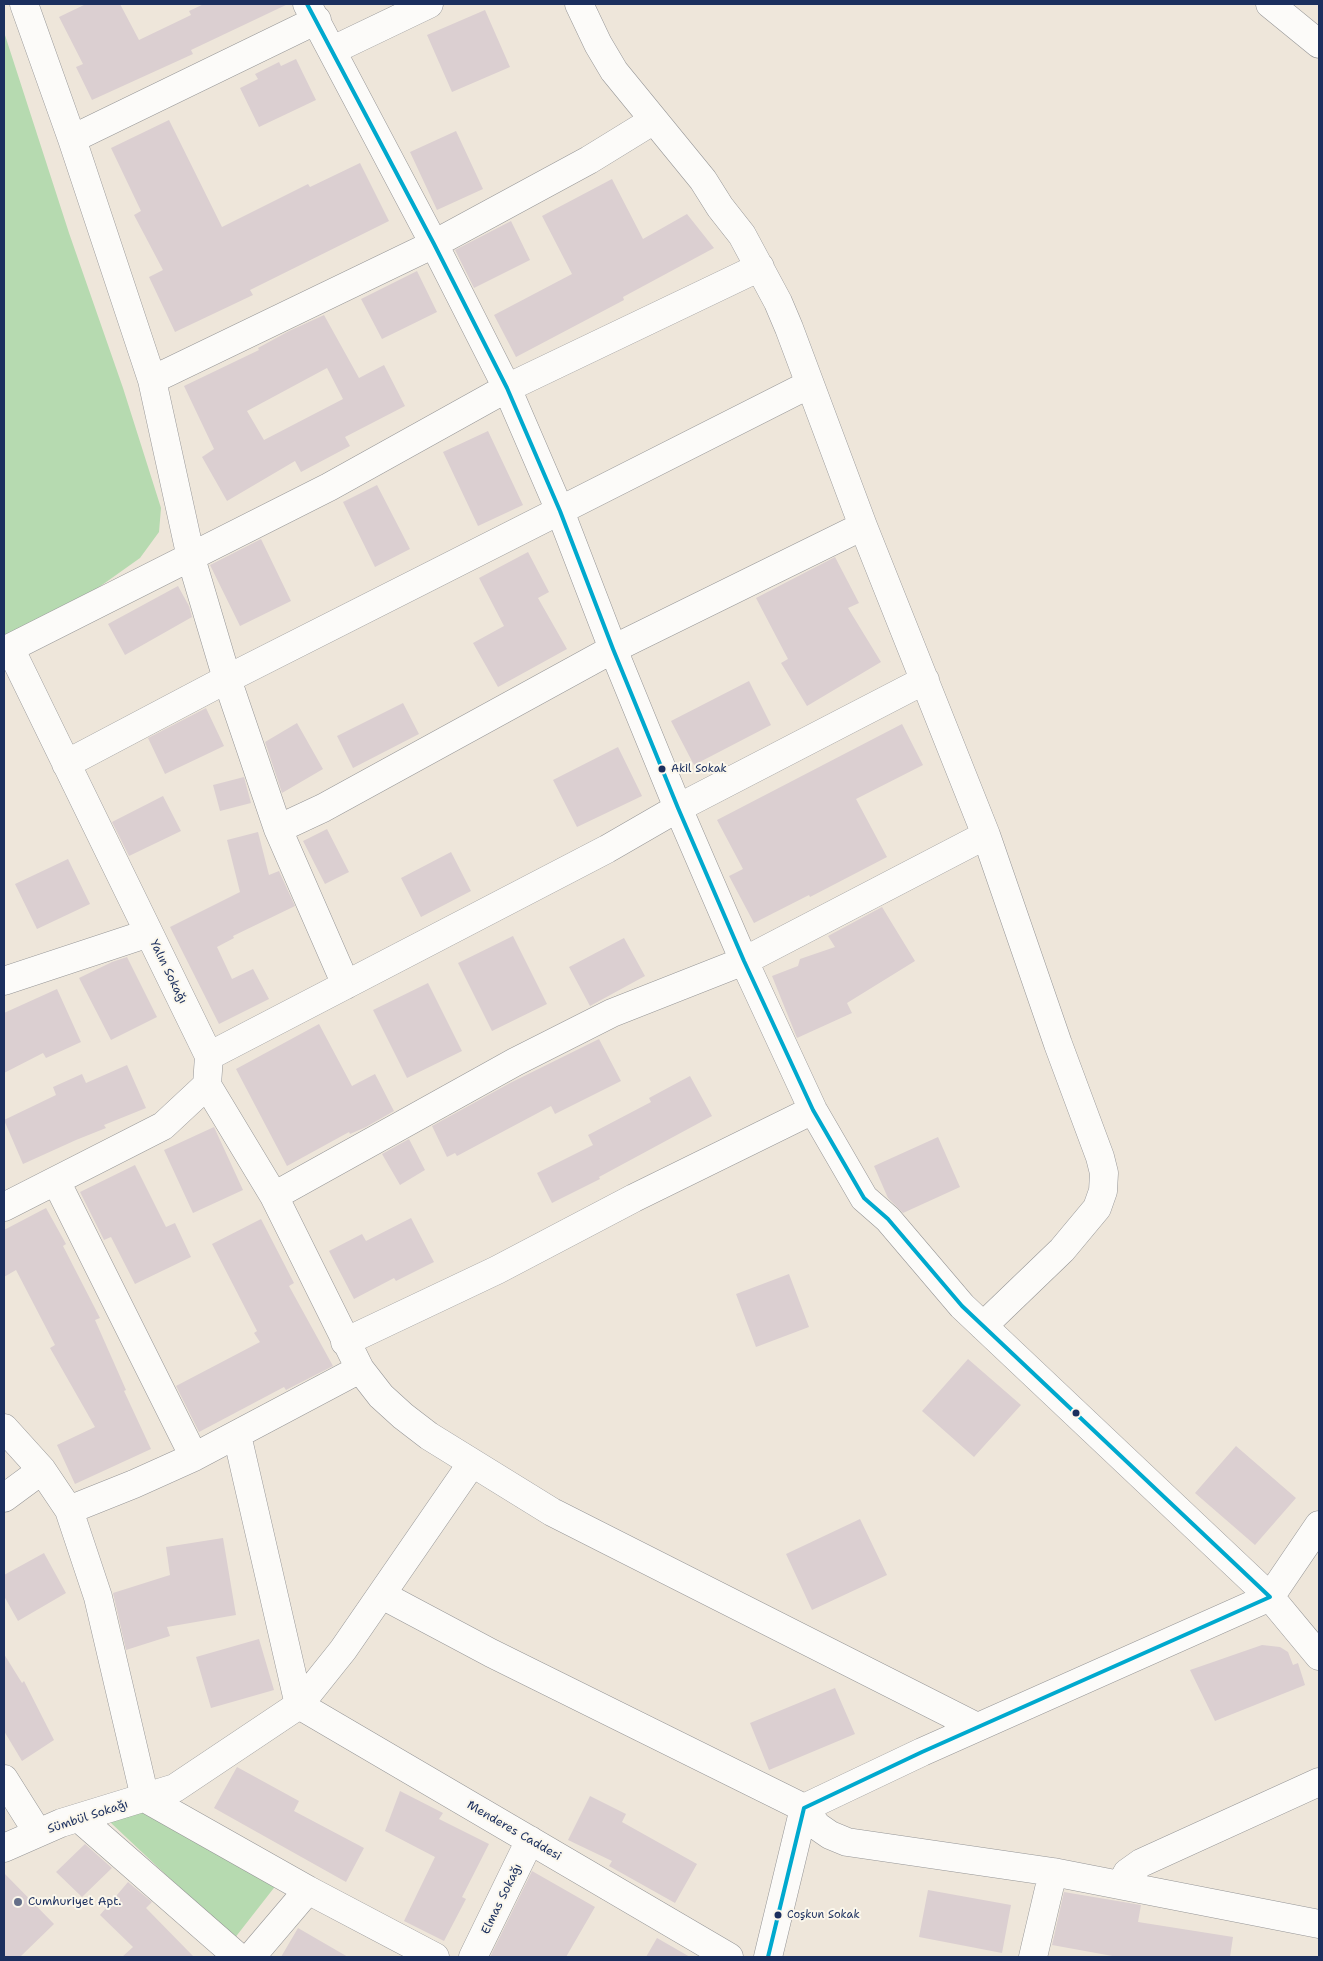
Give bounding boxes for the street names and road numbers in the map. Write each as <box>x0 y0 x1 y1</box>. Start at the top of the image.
street label: Yalın Sokağı <box>146 938 190 1006</box>
street label: Sümbül Sokağı <box>46 1797 130 1837</box>
street label: Menderes Caddesi <box>464 1798 564 1864</box>
street label: Elmas Sokağı <box>479 1861 525 1937</box>

